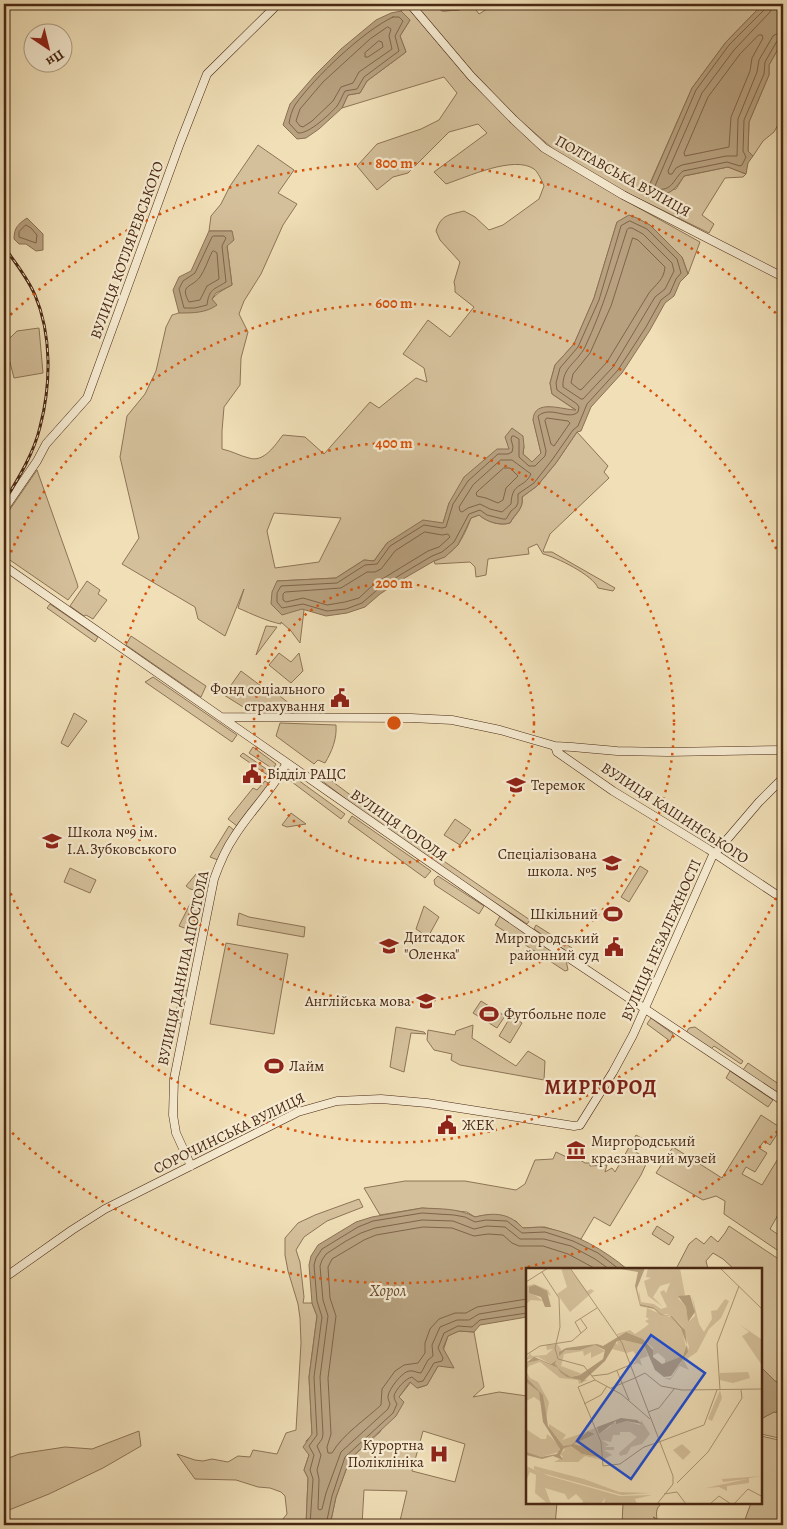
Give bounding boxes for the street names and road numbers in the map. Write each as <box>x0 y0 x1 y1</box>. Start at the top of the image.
street label: ПОЛТАВСЬКА ВУЛИЦЯ <box>552 130 694 222</box>
street label: ВУЛИЦЯ КОТЛЯРЕВСЬКОГО <box>85 158 169 342</box>
street label: ВУЛИЦЯ КАШИНСЬКОГО <box>597 758 753 868</box>
street label: ВУЛИЦЯ ГОГОЛЯ <box>347 784 451 866</box>
street label: ВУЛИЦЯ НЕЗАЛЕЖНОСТІ <box>616 856 706 1024</box>
street label: ВУЛИЦЯ ДАНИЛА АПОСТОЛА <box>153 869 213 1067</box>
street label: СОРОЧИНСЬКА ВУЛИЦЯ <box>150 1088 308 1178</box>

